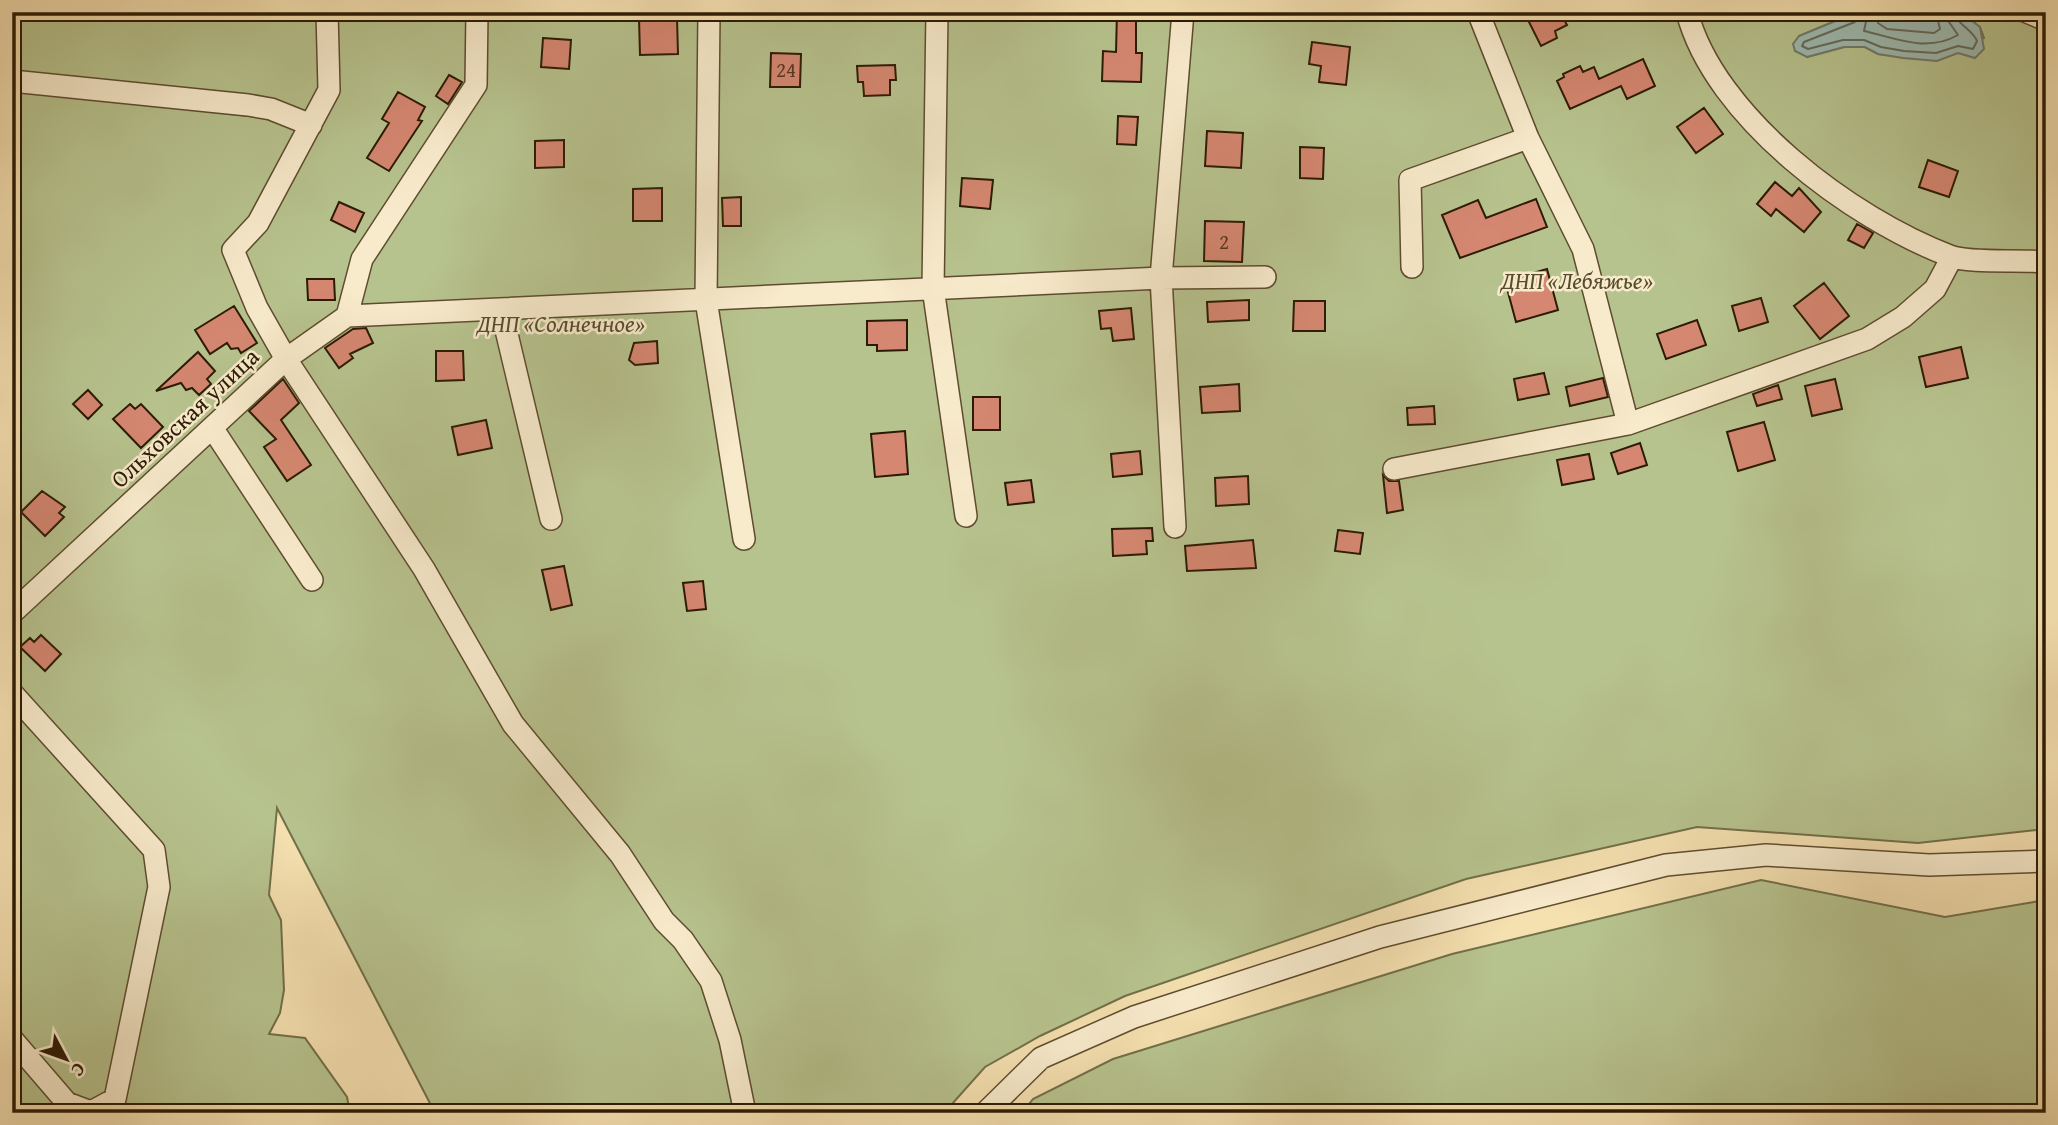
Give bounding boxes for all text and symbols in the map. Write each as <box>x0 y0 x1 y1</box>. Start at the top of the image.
house number: 24 <box>776 54 796 85</box>
house number: 2 <box>1219 226 1229 257</box>
park label: ДНП «Лебяжье» <box>1499 263 1653 298</box>
park label: ДНП «Солнечное» <box>475 306 645 341</box>
street label: Ольховская улица <box>102 339 267 496</box>
north arrow <box>32 1024 102 1094</box>
text: С <box>65 1057 93 1084</box>

